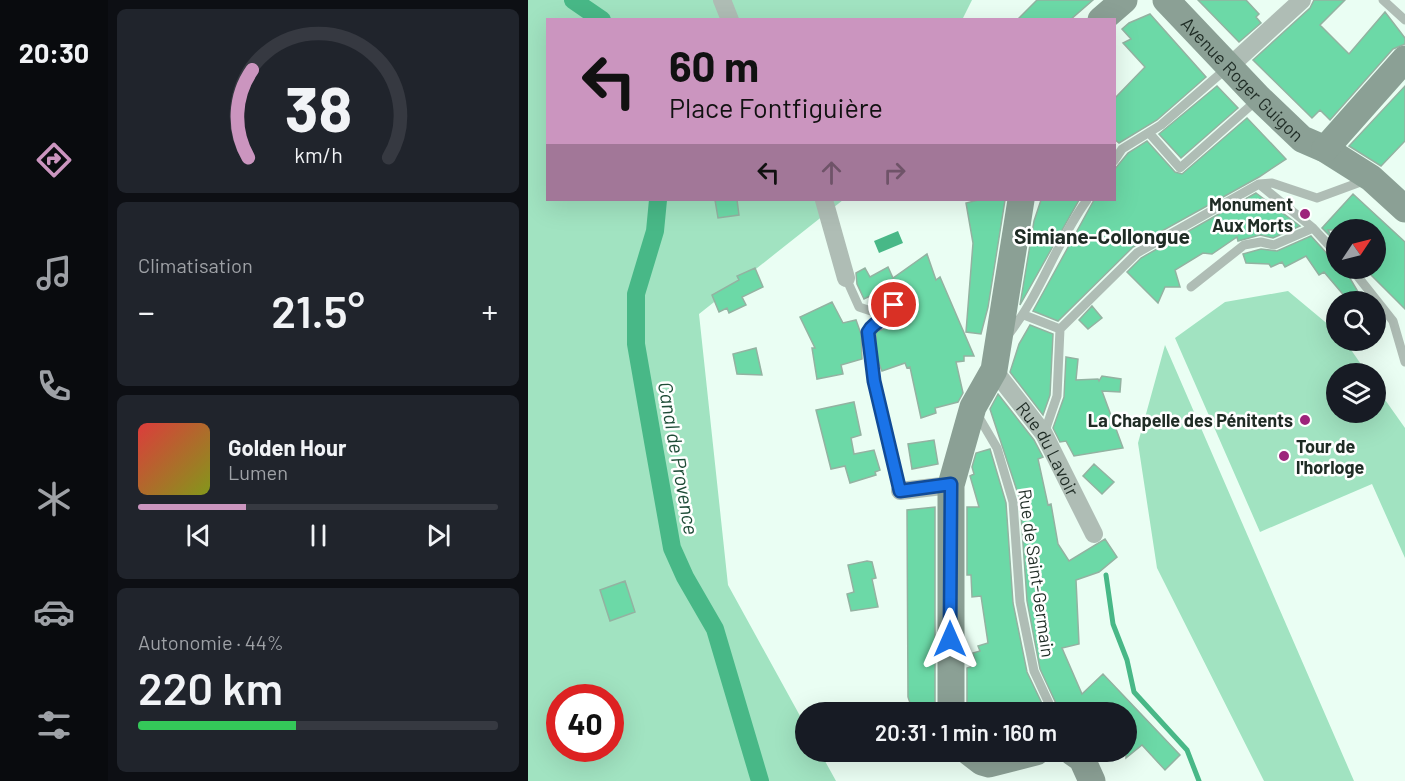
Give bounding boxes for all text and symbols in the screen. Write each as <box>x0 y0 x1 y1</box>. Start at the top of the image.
street label: Avenue Roger Guigon <box>1177 12 1308 146</box>
text: 20:30 <box>19 36 89 68</box>
text: 60 m <box>669 40 759 90</box>
icon: left <box>570 42 648 120</box>
text: 38 <box>284 70 352 144</box>
text: Place Fontfiguière <box>669 91 883 123</box>
icon: directions <box>33 139 75 181</box>
text: km/h <box>294 142 342 167</box>
icon: left <box>752 156 785 189</box>
icon: ahead <box>815 156 848 189</box>
icon: right <box>878 156 911 189</box>
place label: Monument Aux Morts <box>1209 193 1293 236</box>
marker: Monument Aux Morts <box>1298 207 1312 221</box>
north arrow <box>1326 219 1386 279</box>
map controls <box>1326 219 1386 423</box>
district label: Simiane-Collongue <box>1014 223 1190 248</box>
icon: music <box>33 252 75 294</box>
text: Climatisation <box>138 253 253 277</box>
pin <box>868 279 919 330</box>
text: 21.5° <box>271 283 365 337</box>
icon: arrive <box>877 288 910 321</box>
text: − <box>138 291 155 331</box>
text: + <box>481 291 498 331</box>
button: search <box>1326 291 1386 351</box>
button: layers <box>1326 363 1386 423</box>
icon: phone <box>33 365 75 407</box>
water label: Canal de Provence <box>654 380 704 536</box>
street label: Rue du Lavoir <box>1012 397 1084 500</box>
place label: La Chapelle des Pénitents <box>1088 409 1293 431</box>
marker: La Chapelle des Pénitents <box>1298 413 1312 427</box>
text: Golden Hour <box>228 434 346 460</box>
place label: Tour de l'horloge <box>1296 435 1365 478</box>
marker: Tour de l'horloge <box>1277 449 1291 463</box>
text: Lumen <box>228 460 288 484</box>
icon: climate <box>33 478 75 520</box>
street label: Rue de Saint-Germain <box>1014 487 1060 659</box>
icon: previous <box>182 519 215 552</box>
icon: pause <box>302 519 335 552</box>
icon: next <box>422 519 455 552</box>
icon: car <box>33 591 75 633</box>
position arrow <box>918 607 982 671</box>
text: Autonomie · 44% <box>138 630 284 654</box>
text: 220 km <box>138 660 283 714</box>
speed limit sign: 40 <box>546 684 624 762</box>
icon: filters <box>33 704 75 746</box>
text: 20:31 · 1 min · 160 m <box>875 719 1057 745</box>

